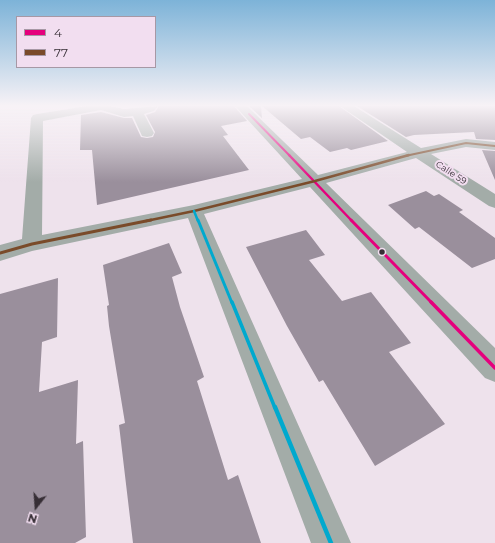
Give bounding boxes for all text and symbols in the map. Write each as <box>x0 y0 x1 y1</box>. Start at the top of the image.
legend <box>16 16 156 68</box>
text: 4 <box>54 25 62 40</box>
text: 77 <box>54 45 68 60</box>
street label: Calle 59 <box>433 159 469 187</box>
unlabelled marker <box>377 247 387 257</box>
north arrow <box>16 487 56 527</box>
text: N <box>26 510 39 526</box>

